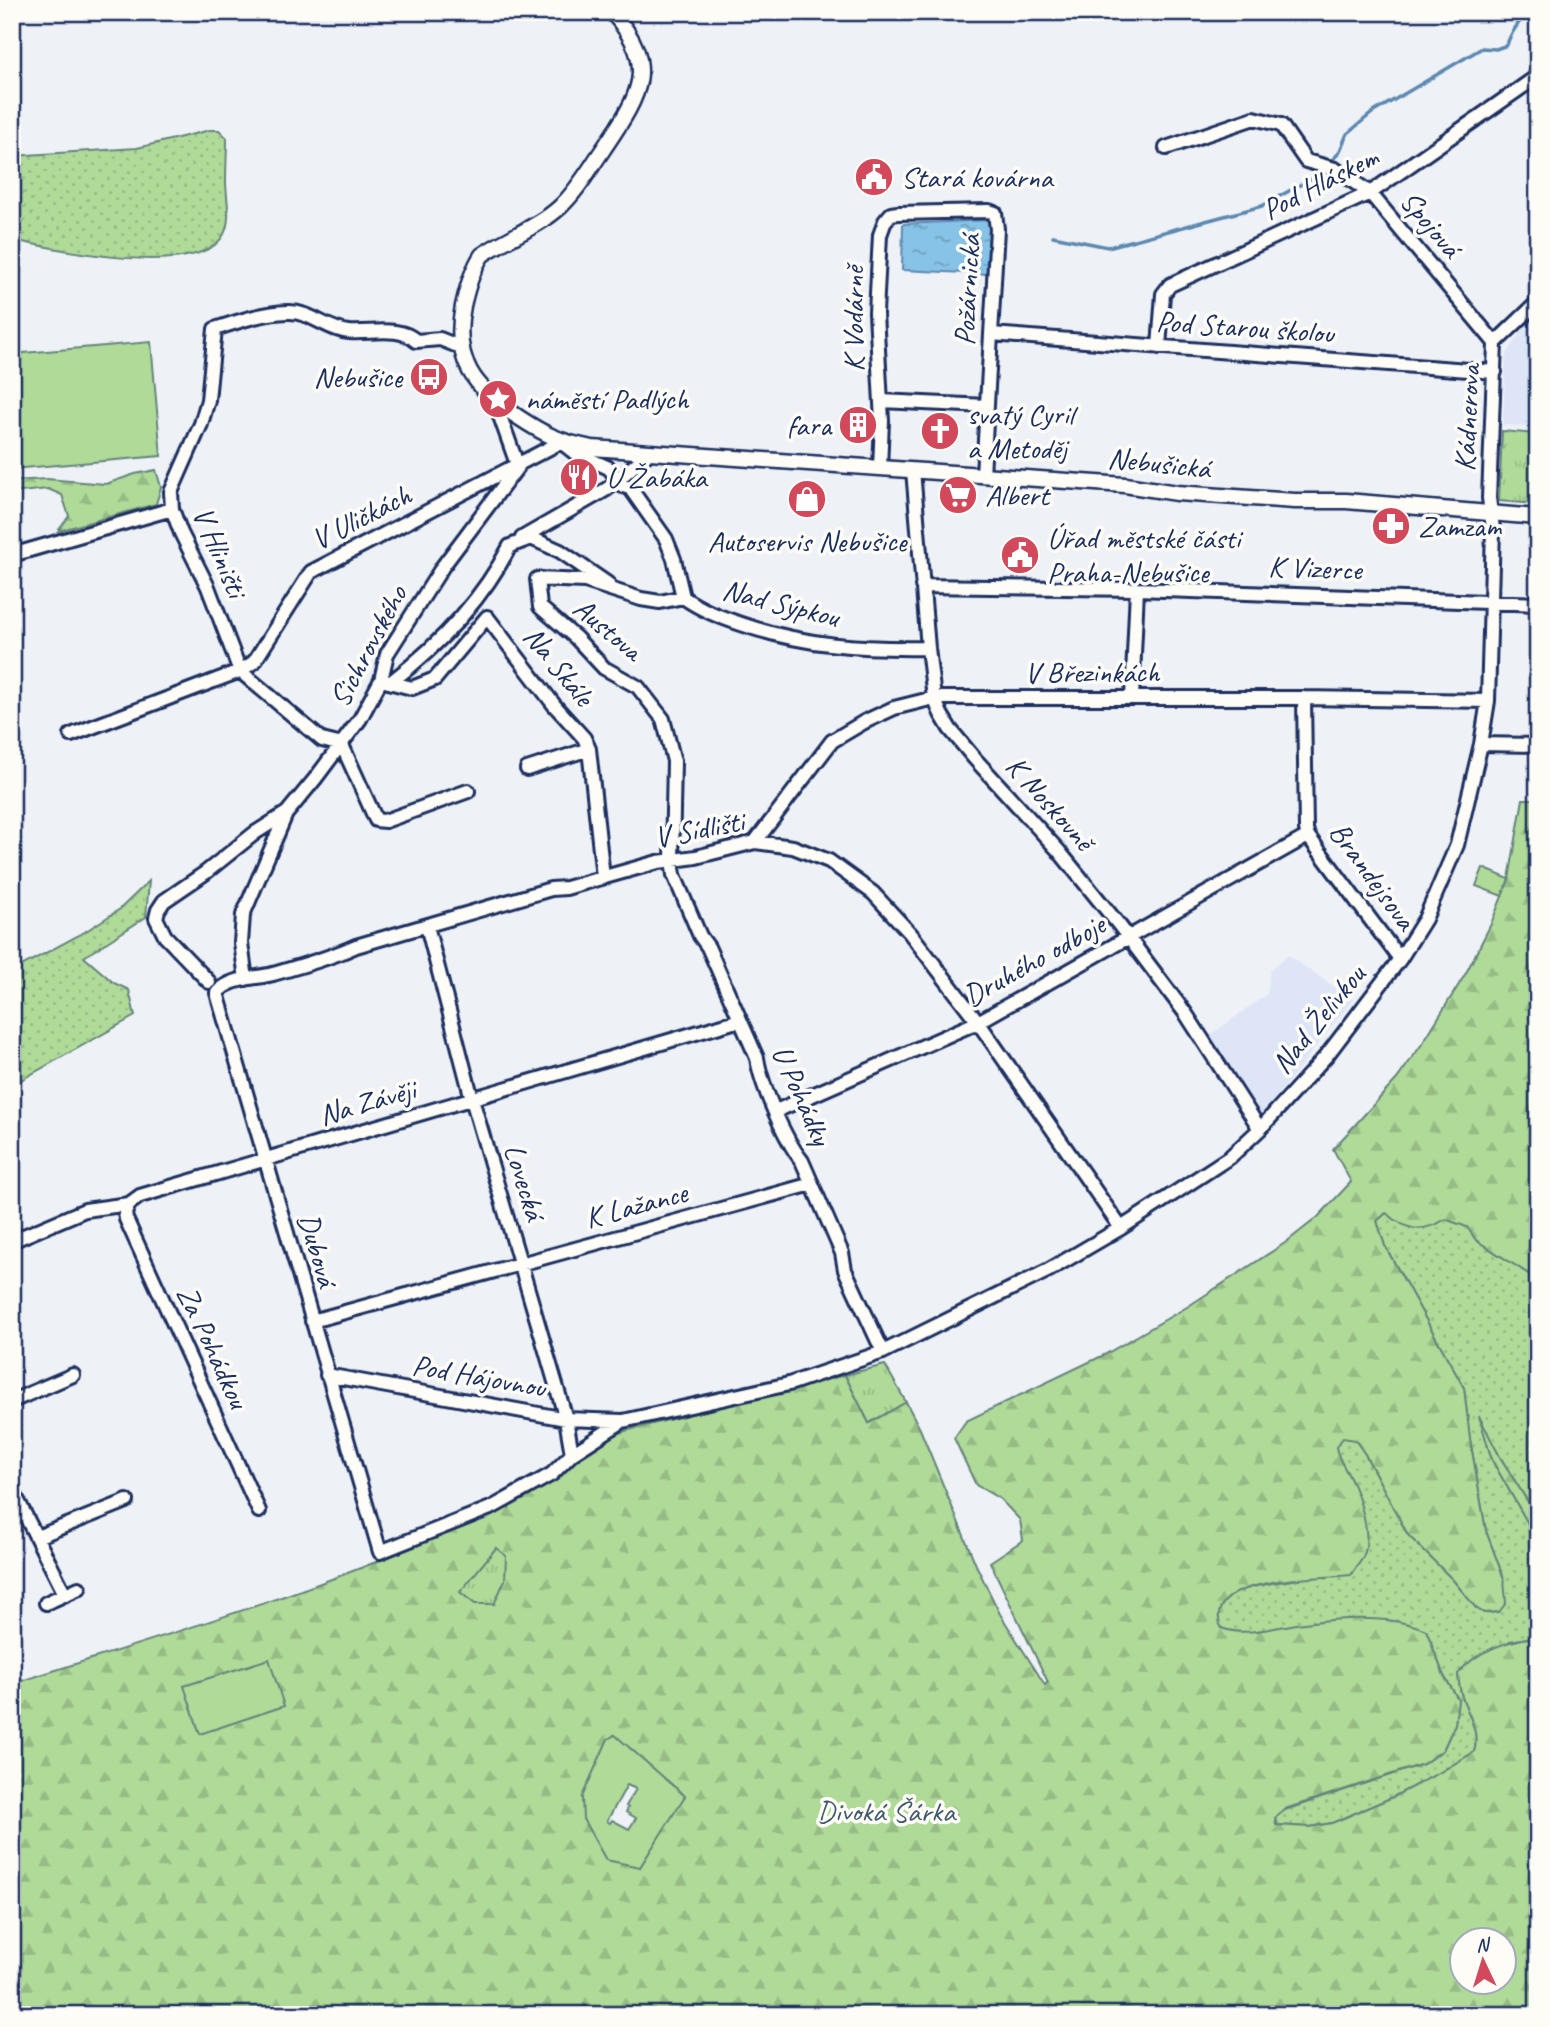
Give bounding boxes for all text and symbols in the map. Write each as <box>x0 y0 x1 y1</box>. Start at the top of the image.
street label: Pod Hláskem <box>1255 137 1386 228</box>
public building icon: Stará kovárna <box>853 156 895 198</box>
place label: Stará kovárna <box>901 158 1055 196</box>
street label: Spojová <box>1392 183 1472 268</box>
street label: Požárnická <box>945 231 989 347</box>
street label: K Vodárně <box>834 262 872 372</box>
street label: Pod Starou školou <box>1155 302 1337 352</box>
bus stop icon: Nebušice <box>408 356 450 398</box>
place label: Nebušice <box>314 358 404 396</box>
street label: Kádnerova <box>1445 361 1489 472</box>
place icon: náměstí Padlých <box>477 378 519 420</box>
place label: náměstí Padlých <box>525 380 690 418</box>
place label: svatý Cyril a Metoděj <box>967 395 1078 467</box>
building icon: fara <box>837 404 879 446</box>
place label: fara <box>787 406 833 444</box>
church icon: svatý Cyril a Metoděj <box>919 410 961 452</box>
street label: Nebušická <box>1106 439 1215 488</box>
restaurant icon: U Žabáka <box>558 456 600 498</box>
place label: U Žabáka <box>606 458 709 496</box>
supermarket icon: Albert <box>937 474 979 516</box>
street label: V Uličkách <box>305 475 419 558</box>
place label: Albert <box>985 476 1052 514</box>
shop icon: Autoservis Nebušice <box>786 478 828 520</box>
street label: V Hliništi <box>184 501 257 606</box>
pharmacy icon: Zamzam <box>1370 505 1412 547</box>
place label: Zamzam <box>1418 507 1502 545</box>
place label: Úřad městské části Praha-Nebušice <box>1047 519 1244 591</box>
place label: Autoservis Nebušice <box>708 522 909 560</box>
public building icon: Úřad městské části Praha-Nebušice <box>999 534 1041 576</box>
street label: K Vizerce <box>1268 547 1365 589</box>
street label: Nad Sýpkou <box>719 570 845 636</box>
street label: Sichrovského <box>320 578 416 713</box>
street label: Austova <box>566 589 652 671</box>
street label: Na Skále <box>515 618 604 715</box>
street label: V Březinkách <box>1025 653 1161 691</box>
street label: K Noskovně <box>997 748 1105 861</box>
street label: V Sídlišti <box>651 801 750 856</box>
street label: Brandejsova <box>1321 815 1426 939</box>
street label: Druhého odboje <box>956 904 1114 1015</box>
street label: Nad Želivkou <box>1263 955 1375 1081</box>
street label: U Pohádky <box>763 1039 842 1153</box>
street label: Na Závěji <box>314 1069 423 1134</box>
street label: Lovecká <box>495 1139 555 1228</box>
street label: K Lažance <box>581 1173 694 1237</box>
street label: Dubová <box>289 1209 347 1294</box>
street label: Za Pohádkou <box>168 1280 259 1416</box>
street label: Pod Hájovnou <box>409 1346 550 1407</box>
park label: Divoká Šárka <box>817 1792 957 1830</box>
north arrow <box>1448 1926 1518 1996</box>
text: N <box>1475 1932 1492 1957</box>

